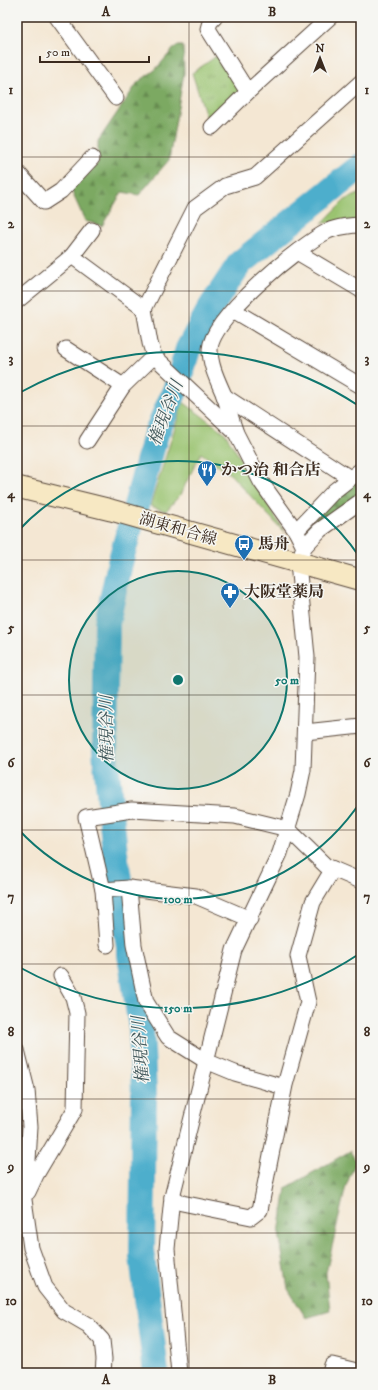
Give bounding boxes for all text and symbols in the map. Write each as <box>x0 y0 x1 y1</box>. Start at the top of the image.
text: A <box>101 4 111 20</box>
text: B <box>268 4 276 20</box>
scale bar <box>40 38 149 64</box>
north arrow <box>300 38 340 78</box>
text: N <box>315 42 325 56</box>
text: 50 m <box>46 45 70 60</box>
text: 1 <box>9 82 14 98</box>
text: 1 <box>365 82 370 98</box>
text: 2 <box>8 216 15 232</box>
text: 2 <box>364 216 371 232</box>
text: 3 <box>9 351 14 367</box>
text: 3 <box>365 351 370 367</box>
water label: 権現谷川 <box>144 375 189 449</box>
restaurant icon: かつ治 和合店 <box>196 459 218 487</box>
place label: かつ治 和合店 <box>221 460 320 480</box>
text: 4 <box>6 486 15 503</box>
text: 4 <box>362 486 371 503</box>
street label: 湖東和合線 <box>137 508 219 550</box>
bus stop icon: 馬舟 <box>233 533 255 561</box>
place label: 馬舟 <box>258 534 290 554</box>
pharmacy icon: 大阪堂薬局 <box>219 581 241 609</box>
place label: 大阪堂薬局 <box>244 582 324 602</box>
text: 5 <box>7 620 15 636</box>
text: 5 <box>363 620 371 636</box>
centre of rings <box>171 673 185 687</box>
text: 50 m <box>274 673 299 688</box>
water label: 権現谷川 <box>95 693 119 763</box>
text: 6 <box>8 755 16 771</box>
text: 6 <box>364 755 372 771</box>
text: 7 <box>8 889 15 905</box>
text: 7 <box>364 889 371 905</box>
text: 100 m <box>164 892 192 907</box>
text: 150 m <box>164 1001 192 1016</box>
water label: 権現谷川 <box>128 1013 154 1085</box>
text: 8 <box>8 1024 15 1040</box>
text: 8 <box>364 1024 371 1040</box>
text: 9 <box>7 1159 14 1175</box>
text: 9 <box>363 1159 370 1175</box>
text: 10 <box>5 1293 17 1309</box>
text: 10 <box>361 1293 373 1309</box>
text: A <box>101 1372 111 1388</box>
text: B <box>268 1372 276 1388</box>

